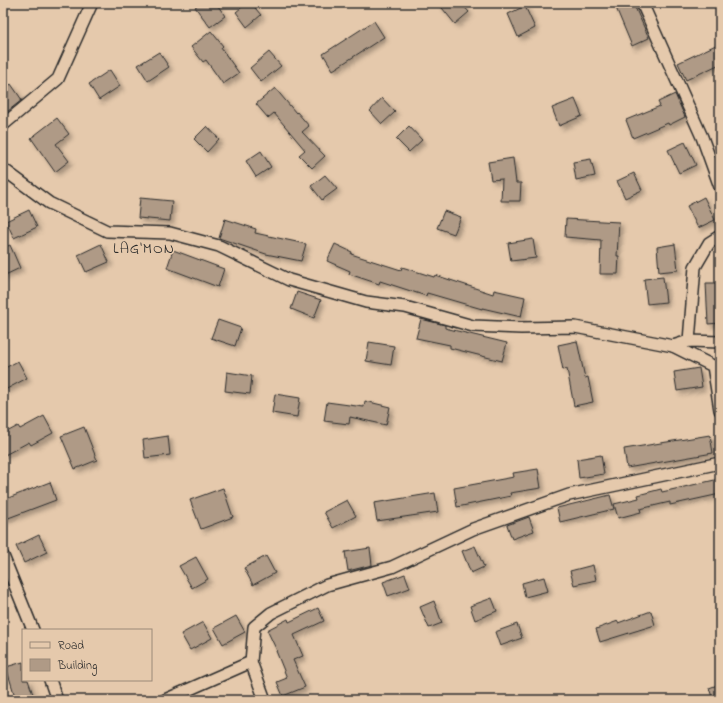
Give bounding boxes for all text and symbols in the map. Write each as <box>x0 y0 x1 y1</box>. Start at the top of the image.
district label: LAG'MON <box>113 238 175 260</box>
legend <box>22 629 152 681</box>
text: Road <box>58 637 84 655</box>
text: Building <box>57 657 97 676</box>

